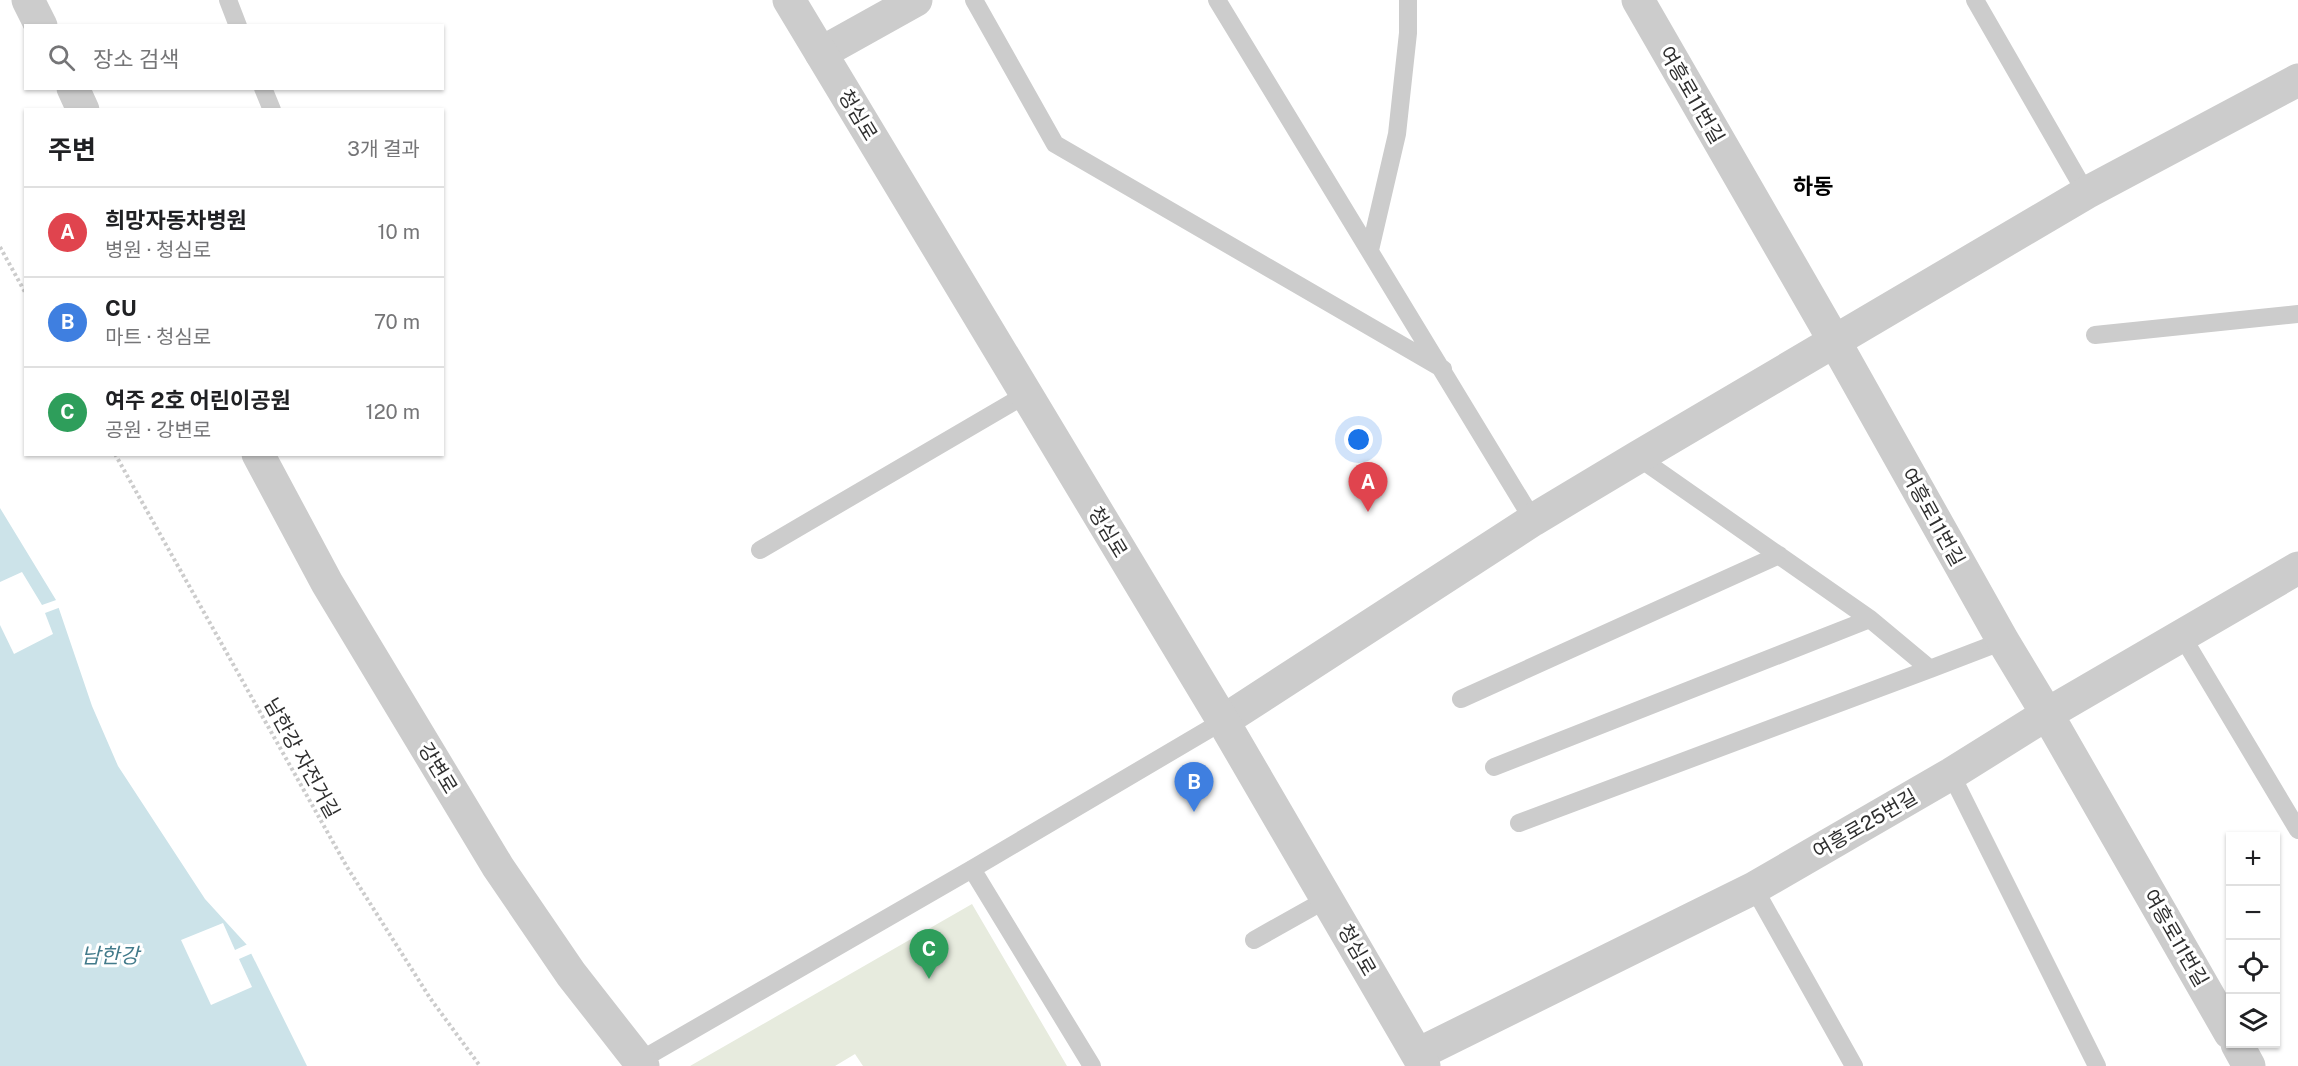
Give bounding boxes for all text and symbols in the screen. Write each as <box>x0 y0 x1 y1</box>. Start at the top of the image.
search box <box>24 24 444 90</box>
icon: search <box>45 41 78 74</box>
street label: 여흥로11번길 <box>1655 42 1729 148</box>
text: 장소 검색 <box>93 46 179 72</box>
street label: 청심로 <box>833 85 883 145</box>
text: 주변 <box>48 134 96 165</box>
text: 3개 결과 <box>347 137 420 161</box>
district label: 하동 <box>1793 173 1833 199</box>
text: 희망자동차병원 <box>105 207 247 233</box>
text: A <box>60 220 75 244</box>
text: 10 m <box>377 220 420 244</box>
text: 병원 · 청심로 <box>105 238 211 262</box>
text: CU <box>105 295 137 321</box>
text: B <box>61 310 74 334</box>
text: 70 m <box>374 310 420 334</box>
text: 마트 · 청심로 <box>105 325 211 349</box>
text: 여주 2호 어린이공원 <box>105 387 291 413</box>
text: C <box>60 400 75 424</box>
text: 120 m <box>366 400 420 424</box>
text: 공원 · 강변로 <box>105 418 211 442</box>
your location <box>1344 425 1373 454</box>
pin: A <box>1348 462 1388 512</box>
street label: 여흥로11번길 <box>1896 464 1970 570</box>
street label: 청심로 <box>1083 502 1133 562</box>
street label: 남한강 자전거길 <box>259 694 345 822</box>
street label: 강변로 <box>413 738 463 798</box>
pin: B <box>1174 762 1214 812</box>
street label: 여흥로25번길 <box>1808 784 1922 864</box>
map controls <box>2226 832 2280 1048</box>
button: + <box>2226 832 2280 886</box>
street label: 여흥로11번길 <box>2139 885 2213 991</box>
button: − <box>2226 886 2280 940</box>
street label: 청심로 <box>1333 920 1381 980</box>
pin: C <box>910 930 948 979</box>
button: locate <box>2226 940 2280 994</box>
water label: 남한강 <box>81 943 142 968</box>
button: layers <box>2226 994 2280 1048</box>

